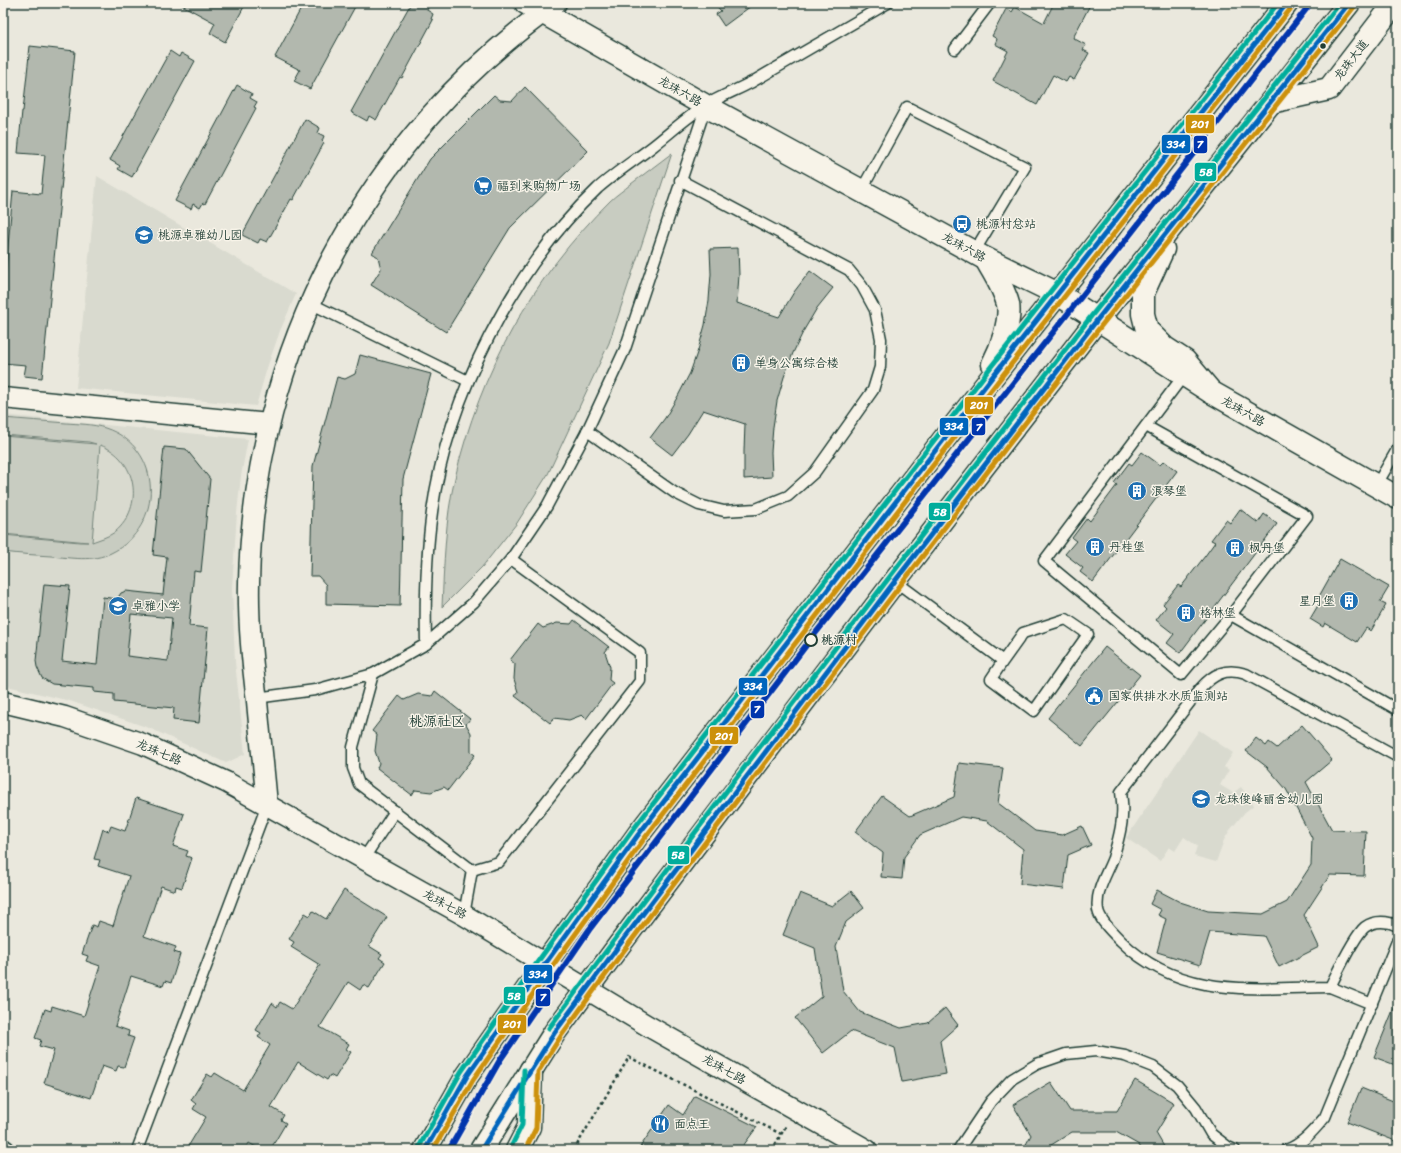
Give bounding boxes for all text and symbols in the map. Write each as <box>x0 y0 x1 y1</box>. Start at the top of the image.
street label: 龙珠大道 <box>1328 34 1374 86</box>
unlabelled marker <box>1318 41 1328 51</box>
street label: 龙珠六路 <box>654 69 706 113</box>
line badge: 201 <box>1185 114 1215 134</box>
text: 201 <box>1190 115 1209 134</box>
line badge: 334 <box>1161 134 1191 154</box>
text: 334 <box>1166 135 1186 154</box>
line badge: 7 <box>1193 135 1208 154</box>
text: 7 <box>1197 135 1205 154</box>
line badge: 58 <box>1194 162 1217 182</box>
text: 58 <box>1199 163 1213 182</box>
supermarket icon: 福到来购物广场 <box>472 175 494 197</box>
place label: 福到来购物广场 <box>497 175 581 197</box>
bus stop icon: 桃源村总站 <box>951 213 973 235</box>
place label: 桃源村总站 <box>976 213 1036 235</box>
school or university icon: 桃源卓雅幼儿园 <box>133 224 155 246</box>
place label: 桃源卓雅幼儿园 <box>158 224 242 246</box>
street label: 龙珠六路 <box>938 226 990 268</box>
building icon: 单身公寓综合楼 <box>730 352 752 374</box>
place label: 单身公寓综合楼 <box>755 352 839 374</box>
street label: 龙珠六路 <box>1217 389 1269 433</box>
line badge: 201 <box>964 396 994 415</box>
text: 201 <box>969 396 988 415</box>
line badge: 334 <box>939 417 969 436</box>
text: 334 <box>944 417 964 436</box>
line badge: 7 <box>971 417 986 436</box>
text: 7 <box>976 418 984 437</box>
building icon: 浪琴堡 <box>1126 480 1148 502</box>
place label: 浪琴堡 <box>1151 480 1187 502</box>
line badge: 58 <box>928 502 951 521</box>
text: 58 <box>933 503 947 522</box>
building icon: 丹桂堡 <box>1084 536 1106 558</box>
place label: 丹桂堡 <box>1109 536 1145 558</box>
building icon: 枫丹堡 <box>1224 537 1246 559</box>
place label: 枫丹堡 <box>1249 537 1285 559</box>
place label: 星月堡 <box>1299 590 1335 612</box>
building icon: 星月堡 <box>1338 590 1360 612</box>
school or university icon: 卓雅小学 <box>107 595 129 617</box>
place label: 卓雅小学 <box>132 595 180 617</box>
building icon: 格林堡 <box>1175 602 1197 624</box>
place label: 格林堡 <box>1200 602 1236 624</box>
place label: 桃源村 <box>821 629 857 651</box>
marker: 桃源村 <box>804 633 818 647</box>
line badge: 334 <box>738 677 768 696</box>
text: 334 <box>743 677 763 696</box>
public building icon: 国家供排水水质监测站 <box>1083 685 1105 707</box>
place label: 国家供排水水质监测站 <box>1108 685 1228 707</box>
line badge: 7 <box>750 700 765 719</box>
text: 7 <box>754 700 762 719</box>
district label: 桃源社区 <box>409 709 465 734</box>
line badge: 201 <box>709 726 739 745</box>
text: 201 <box>714 727 733 746</box>
street label: 龙珠七路 <box>133 732 185 772</box>
school or university icon: 龙珠俊峰丽舍幼儿园 <box>1190 788 1212 810</box>
place label: 龙珠俊峰丽舍幼儿园 <box>1215 788 1323 810</box>
line badge: 58 <box>667 845 690 865</box>
text: 58 <box>671 846 685 865</box>
street label: 龙珠七路 <box>419 883 471 925</box>
line badge: 334 <box>523 964 553 984</box>
text: 334 <box>528 965 548 984</box>
line badge: 58 <box>503 986 526 1005</box>
text: 58 <box>507 987 521 1006</box>
line badge: 7 <box>535 988 551 1007</box>
text: 7 <box>540 988 548 1007</box>
line badge: 201 <box>497 1014 527 1034</box>
text: 201 <box>502 1015 521 1034</box>
street label: 龙珠七路 <box>698 1047 750 1091</box>
restaurant icon: 面点王 <box>649 1113 671 1135</box>
place label: 面点王 <box>674 1113 710 1135</box>

